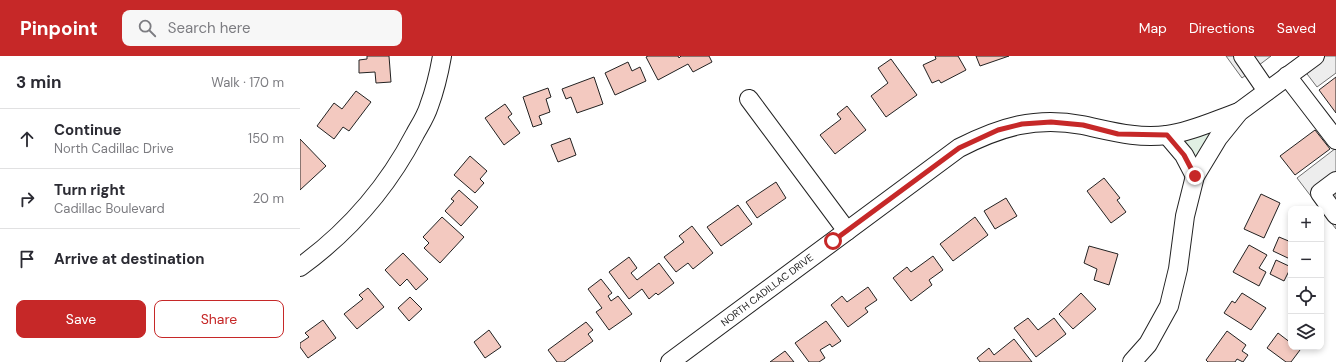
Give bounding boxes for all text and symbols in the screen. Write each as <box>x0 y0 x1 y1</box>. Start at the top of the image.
search box <box>122 10 402 46</box>
text: Pinpoint <box>20 16 98 41</box>
icon: search <box>136 17 158 39</box>
text: Search here <box>168 18 251 38</box>
text: Map <box>1139 19 1167 37</box>
text: Directions <box>1189 19 1255 37</box>
text: Saved <box>1277 19 1316 37</box>
text: 3 min <box>16 71 61 93</box>
text: Walk · 170 m <box>211 74 284 91</box>
text: Continue <box>54 120 122 140</box>
icon: ahead <box>16 128 38 150</box>
text: 150 m <box>248 130 284 147</box>
text: North Cadillac Drive <box>54 140 174 157</box>
route end <box>1186 167 1204 185</box>
text: Turn right <box>54 180 125 200</box>
icon: right <box>16 188 38 210</box>
text: 20 m <box>253 190 284 207</box>
text: Cadillac Boulevard <box>54 200 165 217</box>
map controls <box>1288 206 1324 350</box>
button: + <box>1288 206 1324 242</box>
route start <box>824 232 842 250</box>
button: − <box>1288 242 1324 278</box>
icon: arrive <box>16 248 38 270</box>
text: Arrive at destination <box>54 249 205 269</box>
street label: NORTH CADILLAC DRIVE <box>718 251 816 329</box>
button: locate <box>1288 278 1324 314</box>
button: Save <box>16 300 146 338</box>
button: Share <box>154 300 284 338</box>
button: layers <box>1288 314 1324 350</box>

